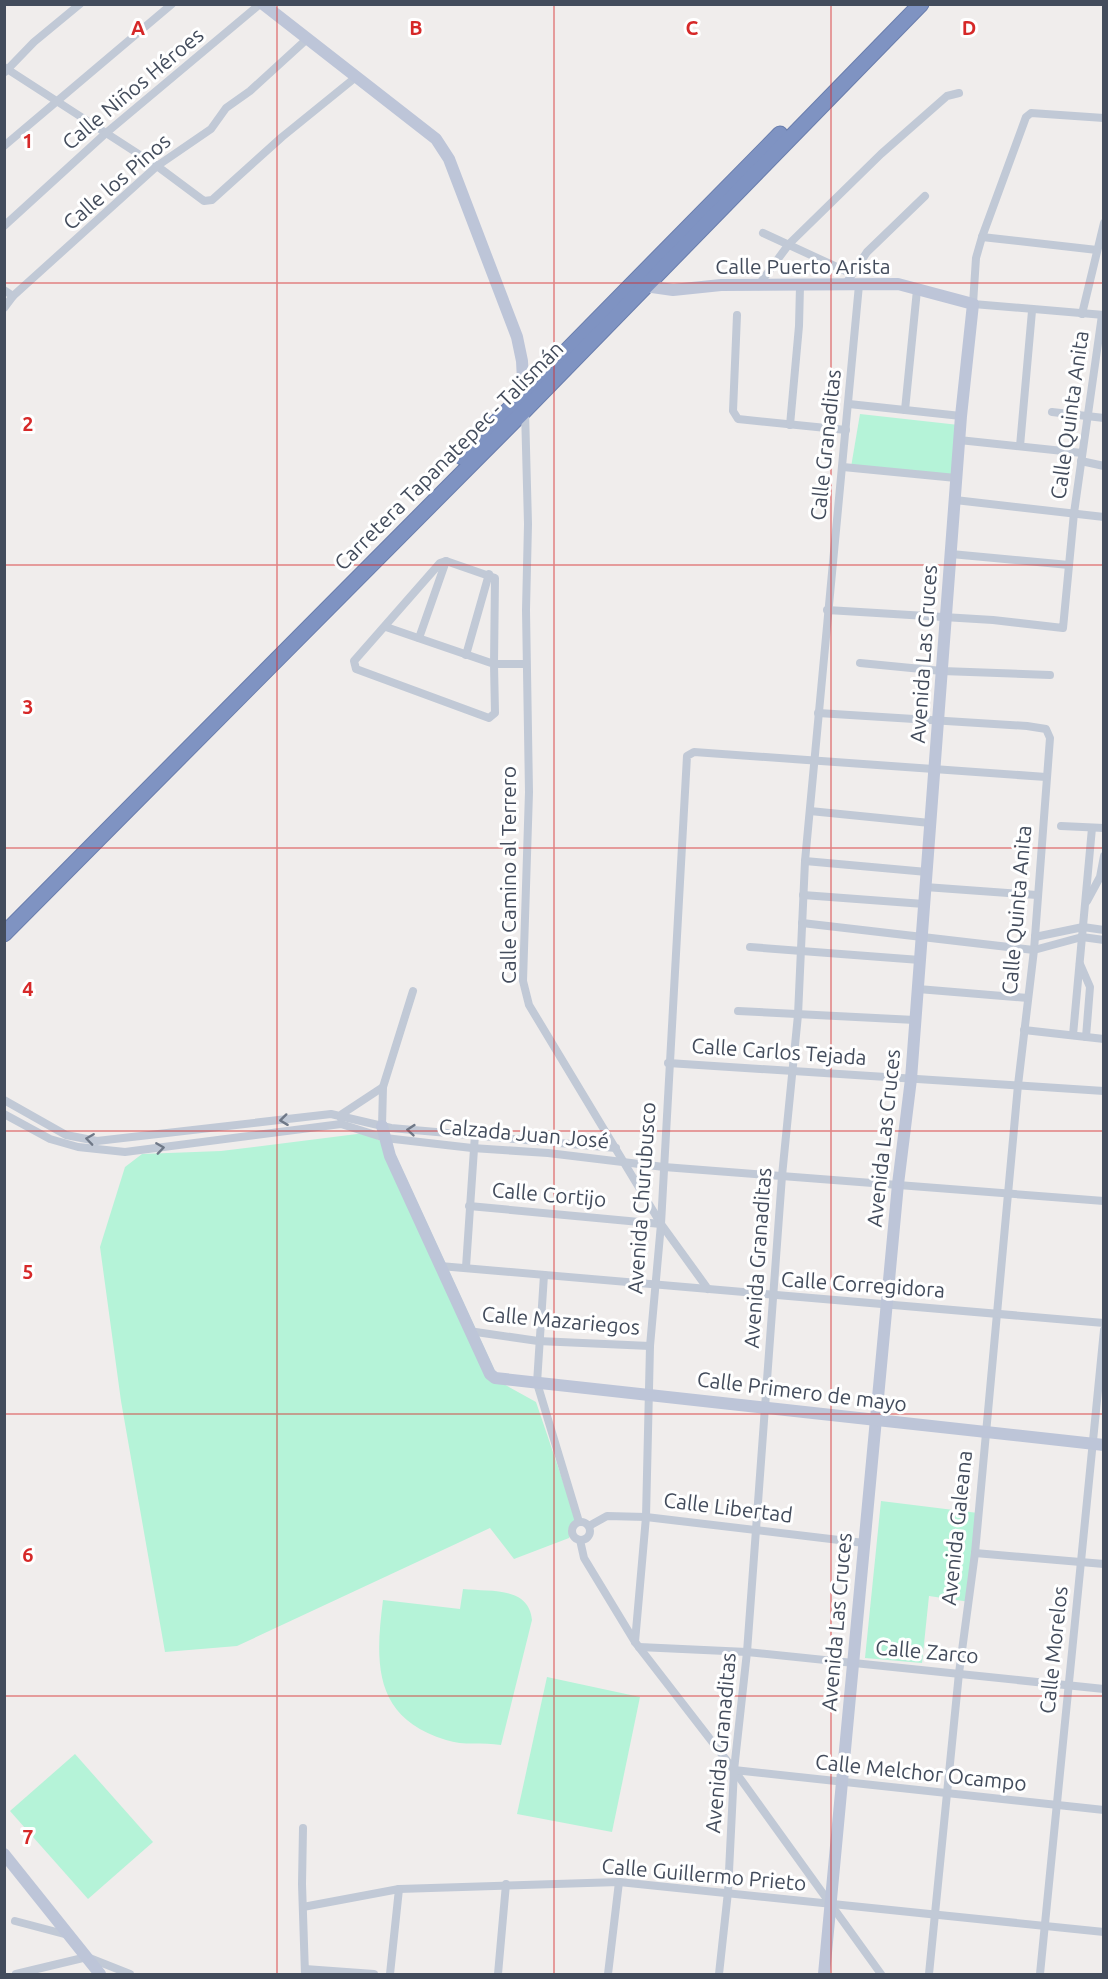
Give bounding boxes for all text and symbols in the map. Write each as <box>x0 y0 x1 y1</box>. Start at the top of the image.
text: A <box>131 16 145 39</box>
text: B <box>409 16 423 39</box>
text: C <box>686 16 699 39</box>
text: D <box>962 16 976 39</box>
street label: Calle Niños Héroes <box>57 22 208 154</box>
street label: Calle los Pinos <box>58 128 175 234</box>
text: 1 <box>22 129 34 152</box>
street label: Calle Puerto Arista <box>715 254 891 278</box>
street label: Calle Quinta Anita <box>1045 329 1093 501</box>
street label: Carretera Tapanatepec - Talismán <box>329 336 568 575</box>
street label: Calle Granaditas <box>805 368 845 522</box>
text: 2 <box>22 412 34 435</box>
street label: Avenida Las Cruces <box>905 564 941 744</box>
text: 3 <box>22 695 34 718</box>
street label: Calle Camino al Terrero <box>496 766 520 984</box>
street label: Calle Quinta Anita <box>997 824 1035 996</box>
text: 4 <box>22 977 34 1000</box>
street label: Calle Carlos Tejada <box>691 1033 868 1069</box>
street label: Avenida Las Cruces <box>862 1048 904 1228</box>
street label: Avenida Churubusco <box>622 1101 660 1295</box>
one-way arrow <box>279 1113 288 1125</box>
street label: Calzada Juan José <box>438 1114 610 1152</box>
one-way arrow <box>406 1124 415 1137</box>
one-way arrow <box>86 1134 95 1146</box>
one-way arrow <box>155 1142 164 1154</box>
street label: Avenida Granaditas <box>739 1167 775 1349</box>
street label: Calle Cortijo <box>491 1177 607 1211</box>
text: 5 <box>22 1260 34 1283</box>
street label: Calle Corregidora <box>780 1266 946 1302</box>
street label: Calle Mazariegos <box>481 1301 641 1339</box>
street label: Calle Primero de mayo <box>696 1366 908 1416</box>
street label: Avenida Galeana <box>936 1449 976 1606</box>
street label: Calle Libertad <box>662 1487 794 1527</box>
street label: Avenida Las Cruces <box>816 1532 856 1712</box>
text: 6 <box>22 1543 34 1566</box>
street label: Calle Morelos <box>1034 1585 1072 1715</box>
street label: Calle Zarco <box>874 1635 980 1667</box>
street label: Avenida Granaditas <box>700 1652 740 1834</box>
street label: Calle Melchor Ocampo <box>814 1749 1028 1795</box>
text: 7 <box>22 1825 34 1848</box>
street label: Calle Guillermo Prieto <box>601 1853 808 1895</box>

